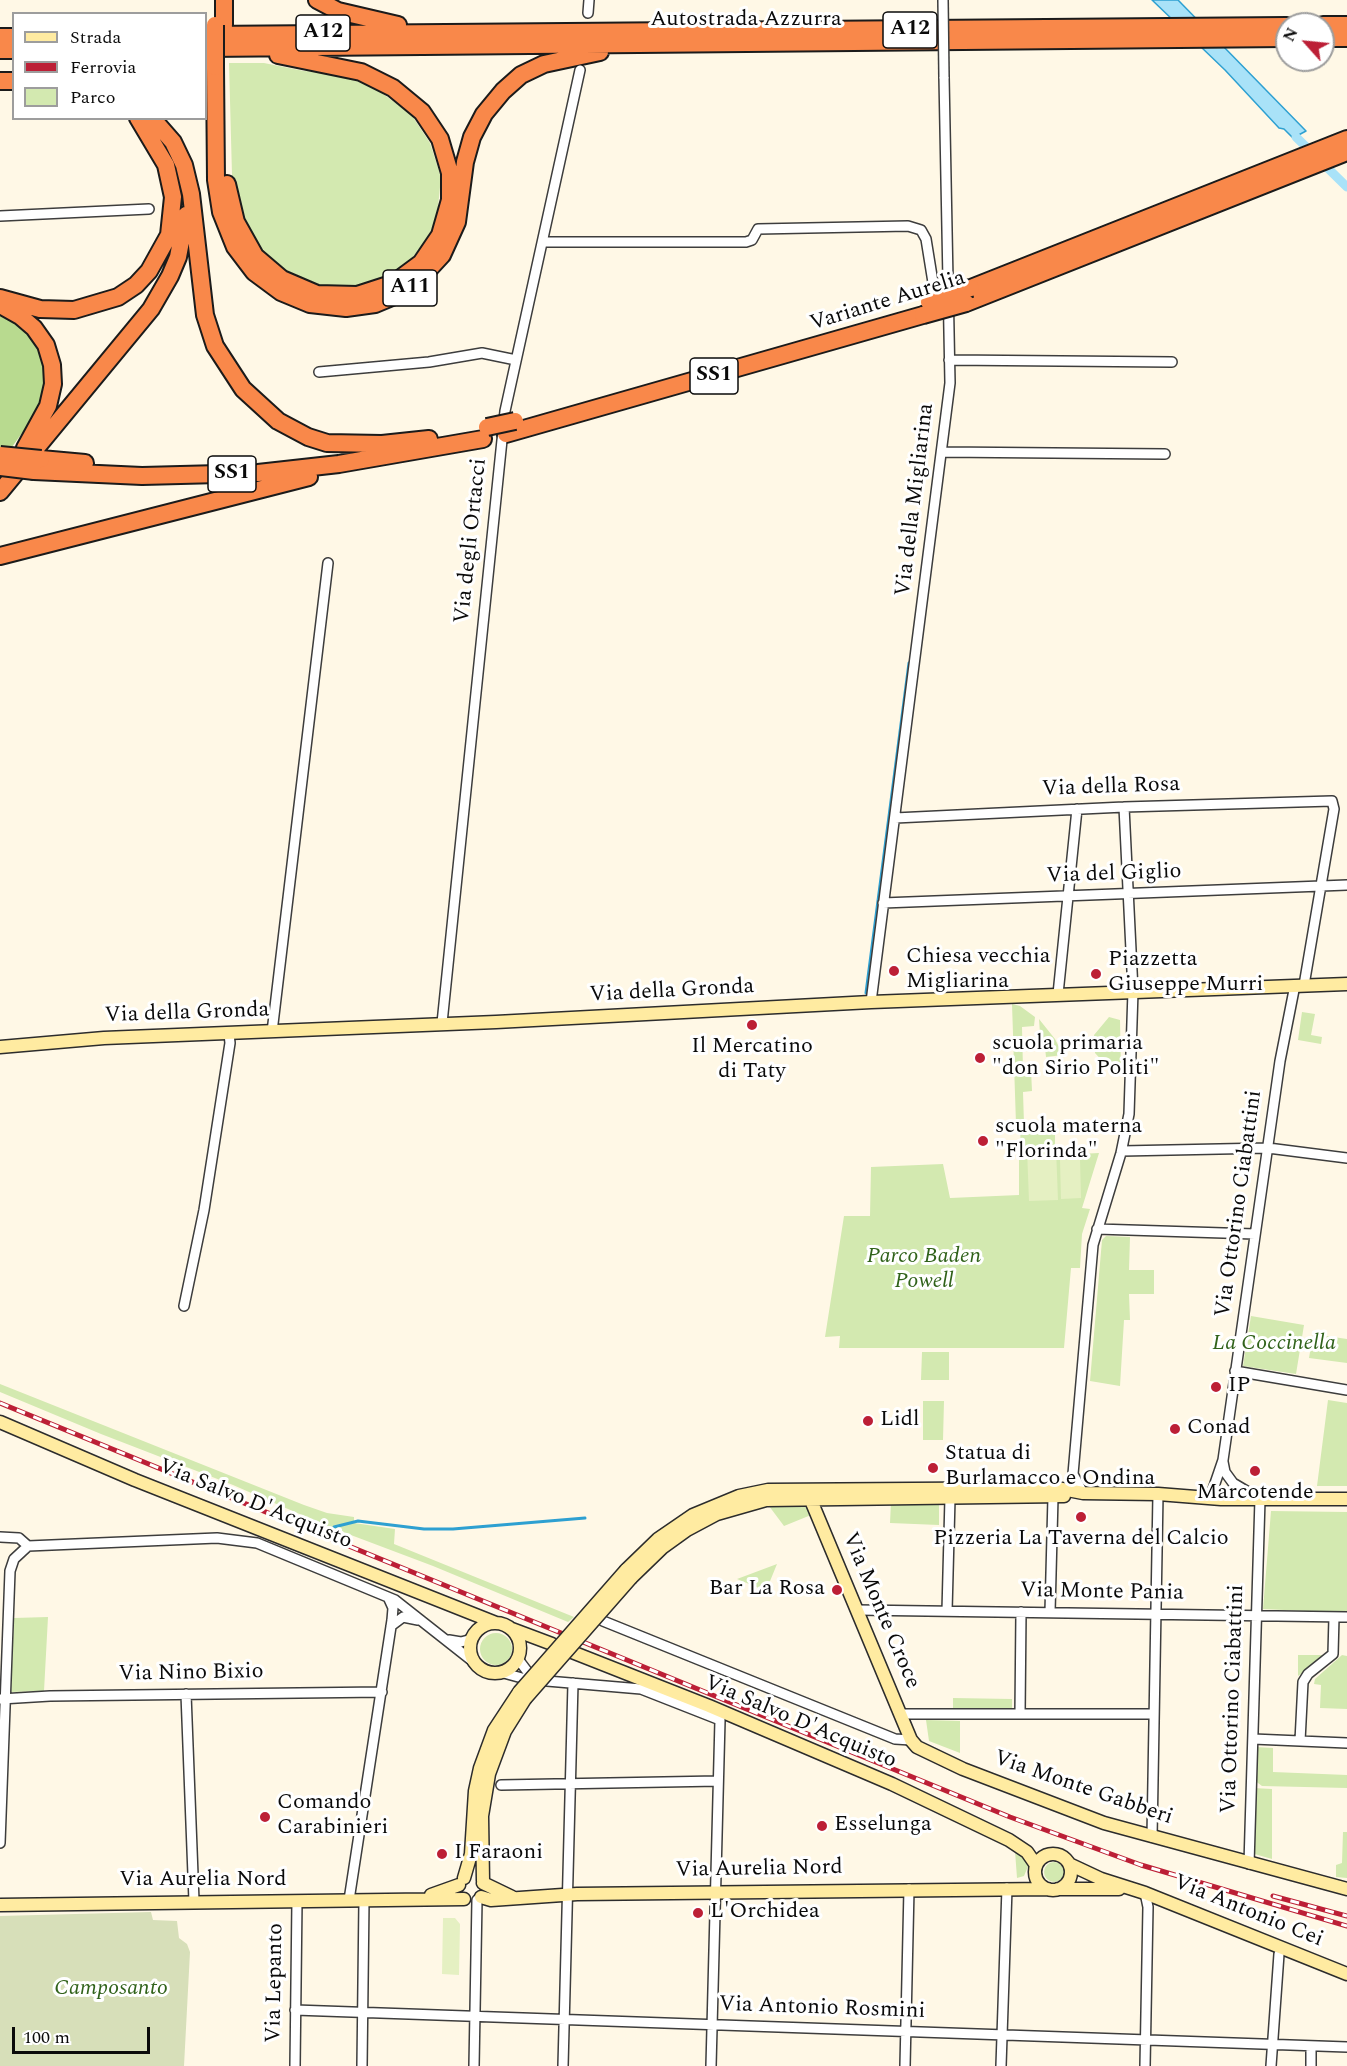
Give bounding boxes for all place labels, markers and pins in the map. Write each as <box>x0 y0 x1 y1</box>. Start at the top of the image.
place label: Chiesa vecchia Migliarina <box>906 945 1051 996</box>
place label: Piazzetta Giuseppe Murri <box>1108 948 1263 999</box>
marker: Chiesa vecchia Migliarina <box>887 964 901 978</box>
marker: Piazzetta Giuseppe Murri <box>1089 967 1103 981</box>
marker: Il Mercatino di Taty <box>745 1018 759 1032</box>
place label: scuola primaria "don Sirio Politi" <box>992 1032 1159 1084</box>
place label: Il Mercatino di Taty <box>691 1035 813 1086</box>
marker: scuola primaria "don Sirio Politi" <box>973 1051 987 1065</box>
place label: scuola materna "Florinda" <box>995 1115 1142 1166</box>
marker: scuola materna "Florinda" <box>976 1134 990 1148</box>
place label: IP <box>1228 1374 1251 1400</box>
marker: IP <box>1209 1380 1223 1394</box>
place label: Lidl <box>880 1408 920 1434</box>
marker: Lidl <box>861 1414 875 1428</box>
place label: Conad <box>1187 1416 1251 1442</box>
marker: Conad <box>1168 1422 1182 1436</box>
place label: Statua di Burlamacco e Ondina <box>945 1442 1155 1494</box>
marker: Statua di Burlamacco e Ondina <box>926 1461 940 1475</box>
marker: Marcotende <box>1248 1464 1262 1478</box>
place label: Marcotende <box>1196 1481 1314 1507</box>
marker: Pizzeria La Taverna del Calcio <box>1074 1510 1088 1524</box>
place label: Pizzeria La Taverna del Calcio <box>933 1527 1229 1553</box>
place label: Bar La Rosa <box>709 1577 825 1603</box>
marker: Bar La Rosa <box>830 1583 844 1597</box>
place label: Comando Carabinieri <box>277 1791 388 1843</box>
marker: Comando Carabinieri <box>258 1810 272 1824</box>
place label: Esselunga <box>834 1813 932 1839</box>
marker: Esselunga <box>815 1819 829 1833</box>
place label: I Faraoni <box>454 1841 543 1867</box>
marker: I Faraoni <box>435 1847 449 1861</box>
place label: L'Orchidea <box>710 1900 820 1926</box>
marker: L'Orchidea <box>691 1906 705 1920</box>

